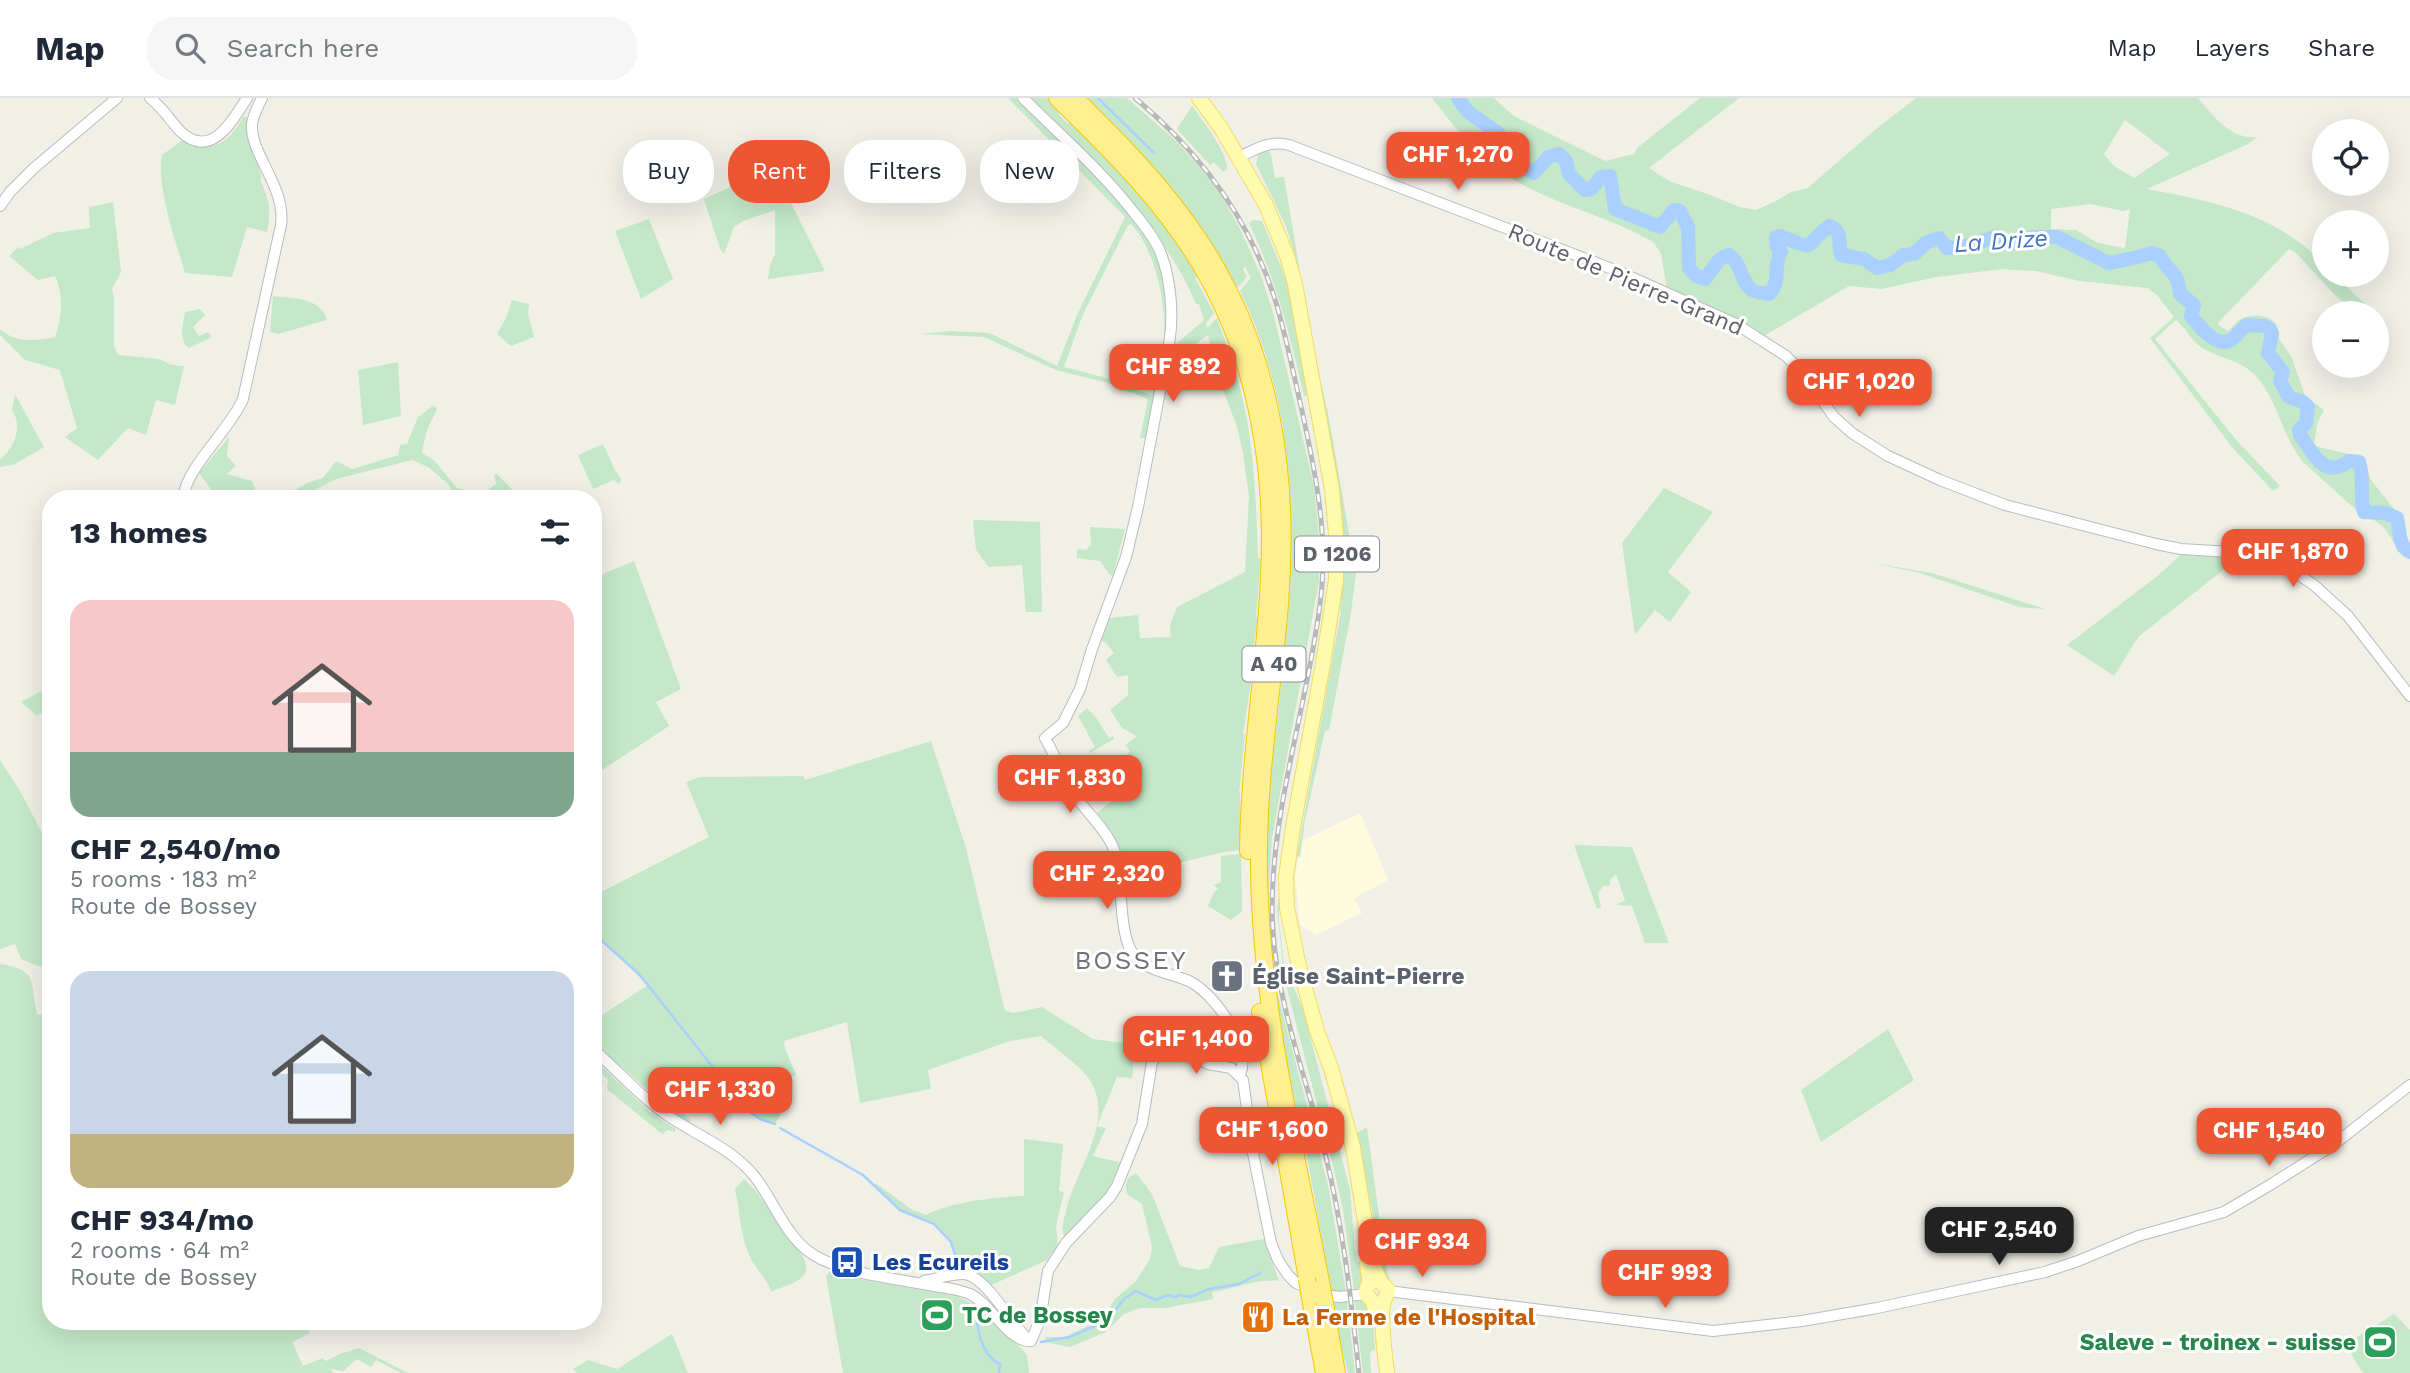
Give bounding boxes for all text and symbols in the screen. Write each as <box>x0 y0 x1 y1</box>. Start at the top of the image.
search box <box>147 17 637 80</box>
text: Map <box>35 29 105 68</box>
icon: search <box>171 29 209 67</box>
text: Search here <box>227 33 379 63</box>
text: Map <box>2108 34 2156 62</box>
text: Layers <box>2194 34 2270 62</box>
text: Share <box>2308 34 2375 62</box>
map controls <box>2312 119 2389 378</box>
button: locate <box>2312 119 2389 196</box>
pin: CHF 1,270 <box>1378 132 1538 192</box>
chip: Buy <box>623 140 714 203</box>
chip: Rent <box>728 140 830 203</box>
chip: Filters <box>844 140 966 203</box>
chip: New <box>980 140 1079 203</box>
text: CHF 1,270 <box>1402 141 1514 168</box>
button: + <box>2312 210 2389 287</box>
street label: Route de Pierre-Grand <box>1504 218 1748 341</box>
water label: La Drize <box>1953 224 2049 258</box>
button: − <box>2312 301 2389 378</box>
pin: CHF 892 <box>1108 344 1238 404</box>
text: CHF 892 <box>1125 353 1221 380</box>
pin: CHF 1,020 <box>1779 360 1939 419</box>
text: CHF 1,020 <box>1803 368 1915 395</box>
icon: filters <box>536 513 574 551</box>
text: 13 homes <box>70 515 207 550</box>
pin: CHF 1,870 <box>2213 530 2373 589</box>
road number: D 1206 <box>1295 536 1379 572</box>
text: CHF 1,870 <box>2237 538 2349 565</box>
icon: home <box>259 645 385 771</box>
road number: A 40 <box>1242 646 1306 682</box>
pin: CHF 1,830 <box>990 756 1150 815</box>
text: CHF 1,830 <box>1014 764 1126 791</box>
text: CHF 2,540/mo <box>70 831 281 866</box>
pin: CHF 2,320 <box>1027 852 1187 911</box>
text: CHF 2,320 <box>1049 860 1165 887</box>
text: 5 rooms · 183 m² <box>70 866 257 893</box>
text: Route de Bossey <box>70 893 257 920</box>
district label: BOSSEY <box>1074 945 1188 975</box>
church icon: Église Saint-Pierre <box>1208 957 1246 995</box>
place label: Église Saint-Pierre <box>1252 963 1465 990</box>
icon: home <box>259 1016 385 1142</box>
pin: CHF 1,400 <box>1116 1016 1276 1076</box>
text: CHF 1,400 <box>1139 1025 1253 1052</box>
pin: CHF 1,330 <box>640 1068 800 1127</box>
text: CHF 1,330 <box>664 1076 776 1103</box>
pin: CHF 1,600 <box>1192 1108 1352 1167</box>
pin: CHF 1,540 <box>2189 1108 2349 1168</box>
text: CHF 1,600 <box>1215 1116 1329 1143</box>
text: CHF 1,540 <box>2213 1117 2325 1144</box>
text: CHF 934/mo <box>70 1202 254 1237</box>
pin: CHF 2,540 <box>1919 1208 2079 1267</box>
text: CHF 2,540 <box>1941 1216 2057 1243</box>
pin: CHF 934 <box>1357 1220 1487 1279</box>
text: CHF 934 <box>1374 1228 1470 1255</box>
text: 2 rooms · 64 m² <box>70 1237 249 1264</box>
bus stop icon: Les Ecureils <box>828 1243 866 1281</box>
place label: Les Ecureils <box>872 1249 1009 1276</box>
pin: CHF 993 <box>1600 1250 1730 1310</box>
text: CHF 993 <box>1618 1259 1712 1286</box>
text: Route de Bossey <box>70 1264 257 1291</box>
sports icon: TC de Bossey <box>918 1296 956 1334</box>
restaurant icon: La Ferme de l'Hospital <box>1239 1298 1277 1336</box>
place label: TC de Bossey <box>962 1302 1113 1329</box>
place label: La Ferme de l'Hospital <box>1282 1304 1536 1331</box>
sports icon: Saleve - troinex - suisse <box>2361 1323 2399 1361</box>
place label: Saleve - troinex - suisse <box>2080 1329 2356 1356</box>

